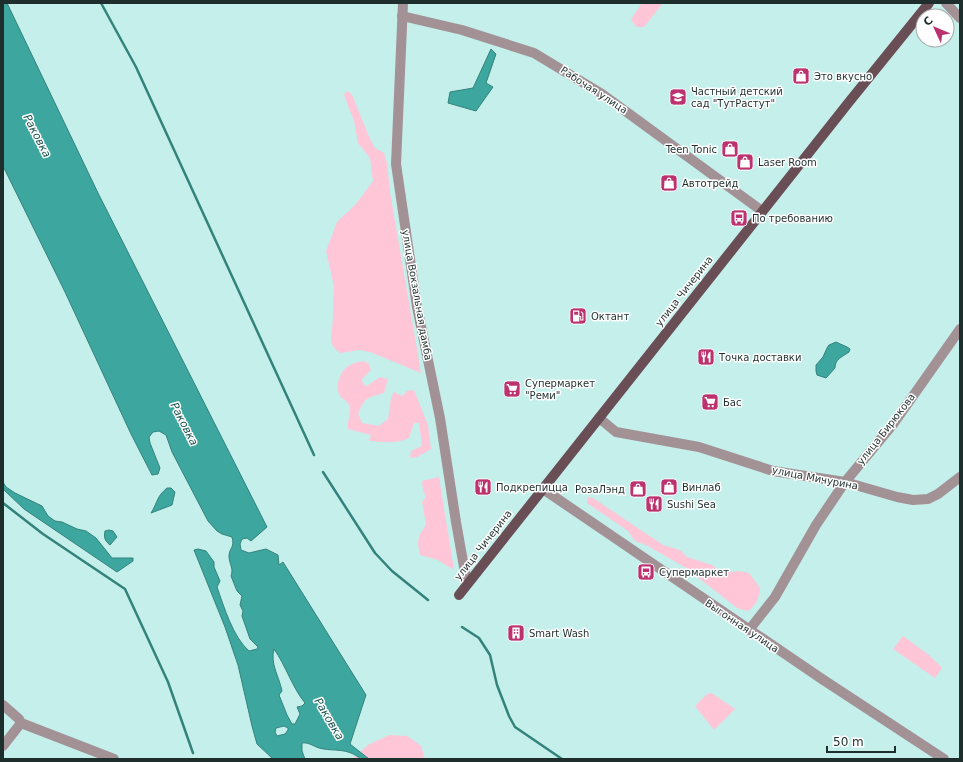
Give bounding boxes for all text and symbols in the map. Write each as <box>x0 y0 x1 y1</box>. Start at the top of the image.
north arrow <box>915 8 955 48</box>
text: С <box>921 14 936 29</box>
street label: Рабочая улица <box>559 64 629 116</box>
shop icon: Это вкусно <box>791 66 811 86</box>
place label: Это вкусно <box>814 71 872 82</box>
place label: Частный детский сад "ТутРастут" <box>691 86 783 109</box>
school or university icon: Частный детский сад "ТутРастут" <box>668 87 688 107</box>
water label: Раковка <box>21 112 53 160</box>
shop icon: Teen Tonic <box>720 139 740 159</box>
place label: Teen Tonic <box>665 144 717 155</box>
shop icon: Laser Room <box>735 152 755 172</box>
place label: Laser Room <box>758 157 817 168</box>
shop icon: Автотрейд <box>659 173 679 193</box>
place label: Автотрейд <box>682 178 739 189</box>
bus stop icon: По требованию <box>729 208 749 228</box>
place label: По требованию <box>752 213 833 224</box>
street label: улица Вокзальная дамба <box>400 229 434 361</box>
street label: улица Чичерина <box>653 254 715 328</box>
fuel station icon: Октант <box>568 306 588 326</box>
place label: Октант <box>591 311 629 322</box>
restaurant icon: Точка доставки <box>696 347 716 367</box>
place label: Точка доставки <box>718 352 801 363</box>
place label: Супермаркет "Реми" <box>525 378 595 401</box>
supermarket icon: Супермаркет "Реми" <box>502 379 522 399</box>
street label: улица Бирюкова <box>855 391 917 467</box>
supermarket icon: Бас <box>700 392 720 412</box>
place label: Бас <box>723 397 742 408</box>
water label: Раковка <box>168 400 200 448</box>
street label: улица Мичурина <box>771 464 859 492</box>
restaurant icon: Подкрепицца <box>473 477 493 497</box>
shop icon: Винлаб <box>659 477 679 497</box>
shop icon: РозаЛэнд <box>628 479 648 499</box>
place label: Подкрепицца <box>496 482 568 493</box>
place label: Винлаб <box>682 482 721 493</box>
place label: РозаЛэнд <box>575 484 625 495</box>
restaurant icon: Sushi Sea <box>644 494 664 514</box>
place label: Sushi Sea <box>667 499 716 510</box>
street label: улица Чичерина <box>452 508 514 582</box>
bus stop icon: Супермаркет <box>636 562 656 582</box>
place label: Супермаркет <box>659 567 729 578</box>
street label: Выгонная улица <box>703 597 781 655</box>
building icon: Smart Wash <box>506 623 526 643</box>
place label: Smart Wash <box>529 628 589 639</box>
water label: Раковка <box>311 696 347 743</box>
scale bar <box>827 728 895 754</box>
text: 50 m <box>833 735 864 749</box>

